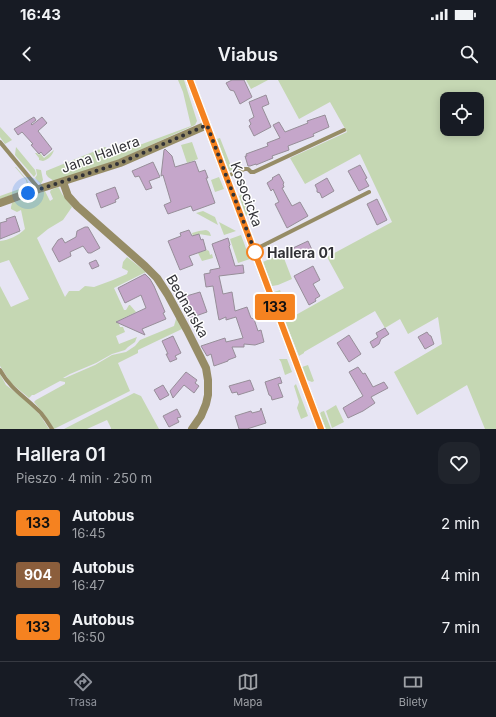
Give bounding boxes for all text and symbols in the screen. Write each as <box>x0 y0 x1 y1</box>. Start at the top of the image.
text: 16:43 <box>20 5 61 24</box>
icon: back <box>16 43 38 65</box>
icon: search <box>458 43 480 65</box>
text: Viabus <box>218 44 278 65</box>
map controls <box>440 92 484 136</box>
button: locate <box>440 92 484 136</box>
street label: Jana Hallera <box>58 132 142 176</box>
street label: Kosocicka <box>227 159 267 229</box>
your location <box>18 183 38 203</box>
marker: Hallera 01 <box>246 243 264 261</box>
place label: Hallera 01 <box>267 244 334 261</box>
street label: Bednarska <box>163 271 213 341</box>
line badge: 133 <box>252 294 298 320</box>
text: 133 <box>263 298 287 315</box>
button: heart <box>438 442 480 484</box>
text: Hallera 01 <box>16 443 106 466</box>
text: Pieszo · 4 min · 250 m <box>16 470 152 486</box>
text: Autobus <box>72 506 134 525</box>
text: 133 <box>26 514 50 531</box>
text: 2 min <box>441 514 480 533</box>
text: 16:45 <box>72 525 105 541</box>
text: Autobus <box>72 558 134 577</box>
text: 904 <box>24 566 52 583</box>
text: 4 min <box>440 566 480 585</box>
text: 16:47 <box>72 577 105 593</box>
text: Autobus <box>72 610 134 629</box>
text: 133 <box>26 618 50 635</box>
text: 7 min <box>442 618 480 637</box>
text: 16:50 <box>72 629 105 645</box>
tab: Trasa <box>68 671 97 709</box>
tab: Mapa <box>233 671 262 709</box>
tab: Bilety <box>399 671 428 709</box>

